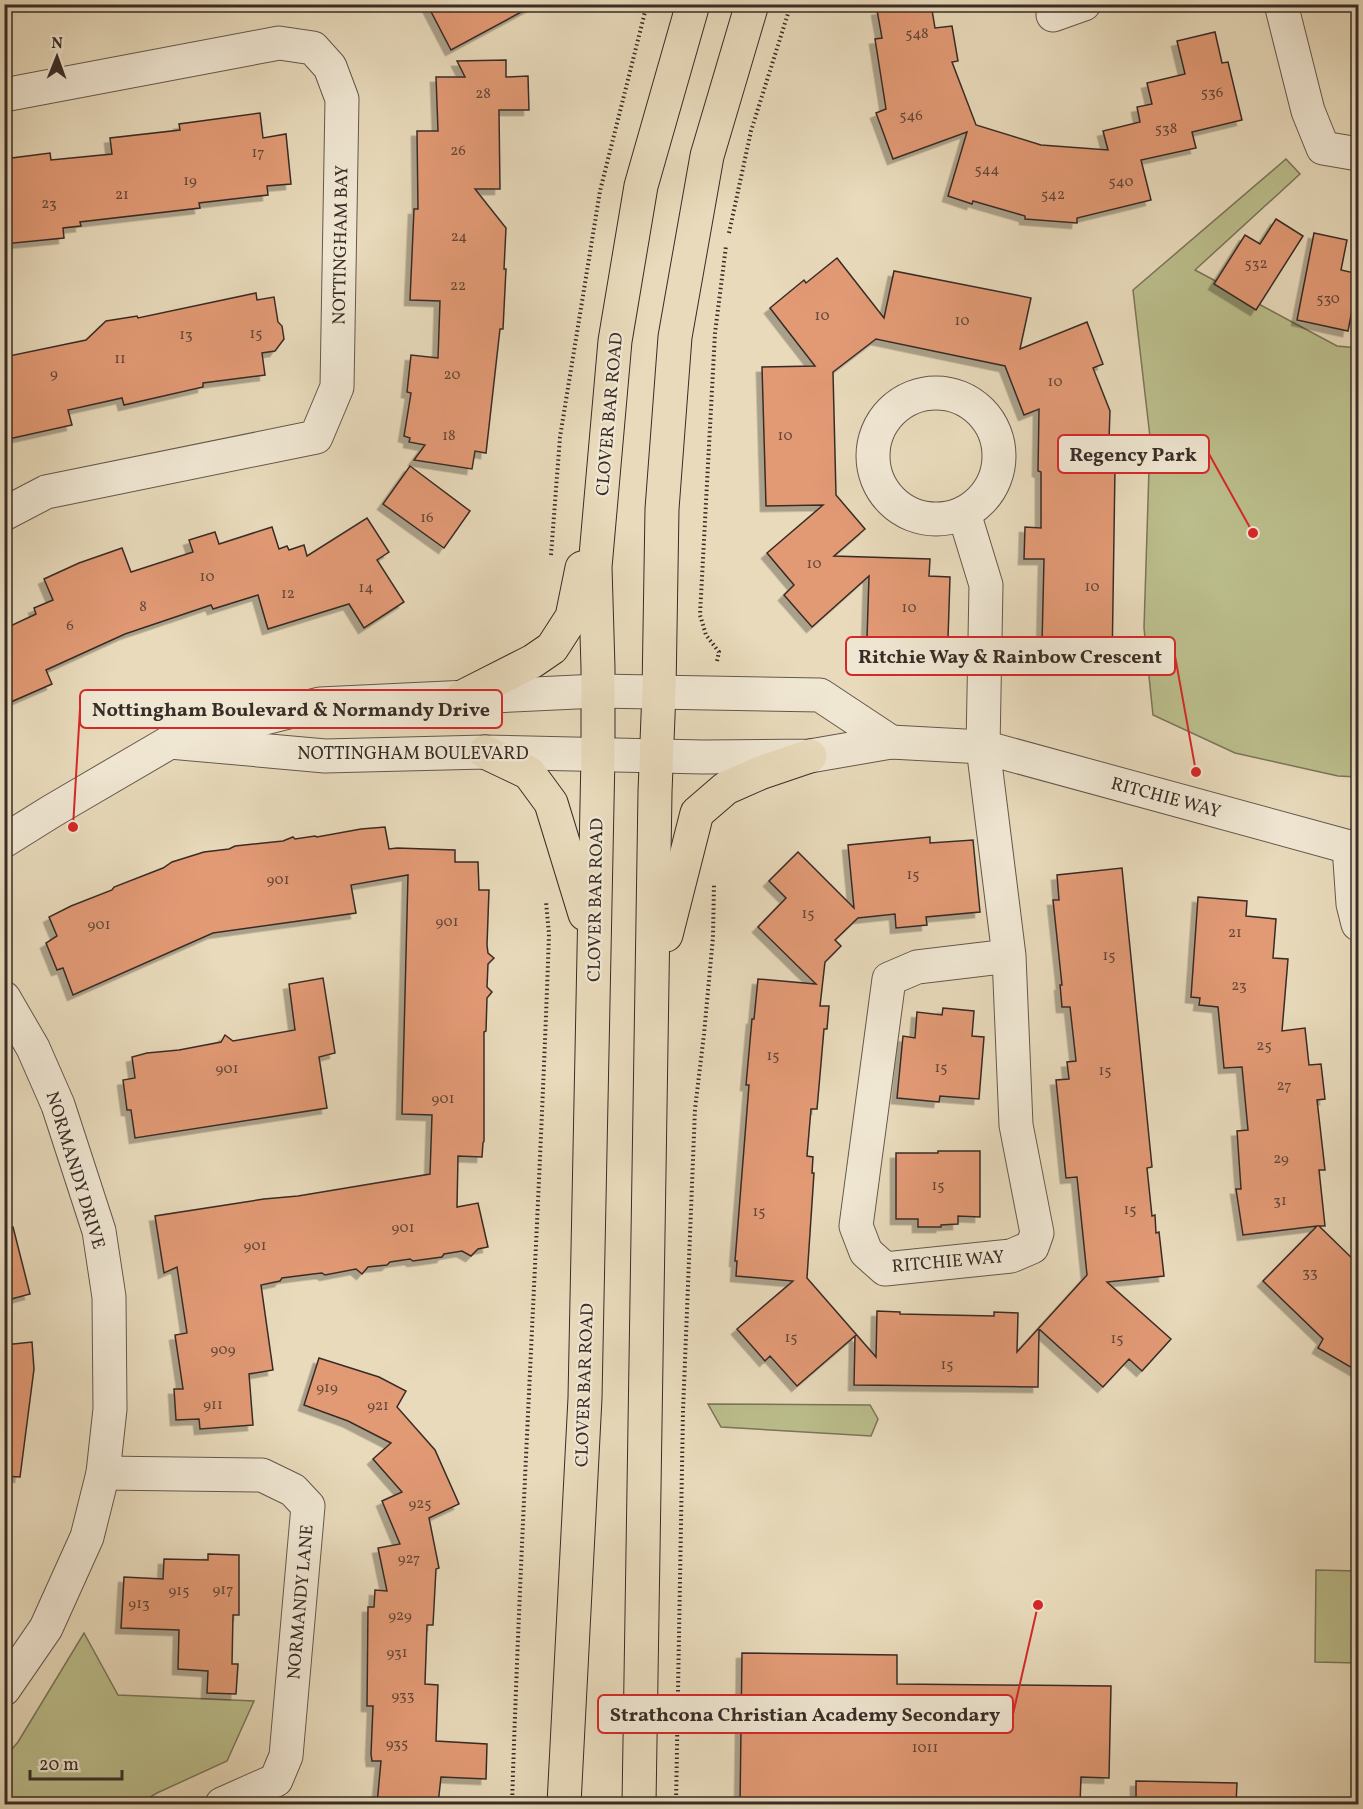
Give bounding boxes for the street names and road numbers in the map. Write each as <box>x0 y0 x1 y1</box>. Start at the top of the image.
street label: NOTTINGHAM BAY <box>328 165 355 325</box>
street label: CLOVER BAR ROAD <box>591 331 630 497</box>
street label: NOTTINGHAM BOULEVARD <box>297 742 529 767</box>
street label: RITCHIE WAY <box>1108 772 1223 825</box>
street label: CLOVER BAR ROAD <box>583 818 610 982</box>
street label: NORMANDY DRIVE <box>39 1089 110 1252</box>
street label: RITCHIE WAY <box>891 1245 1005 1280</box>
street label: CLOVER BAR ROAD <box>570 1303 601 1467</box>
street label: NORMANDY LANE <box>282 1523 321 1681</box>

